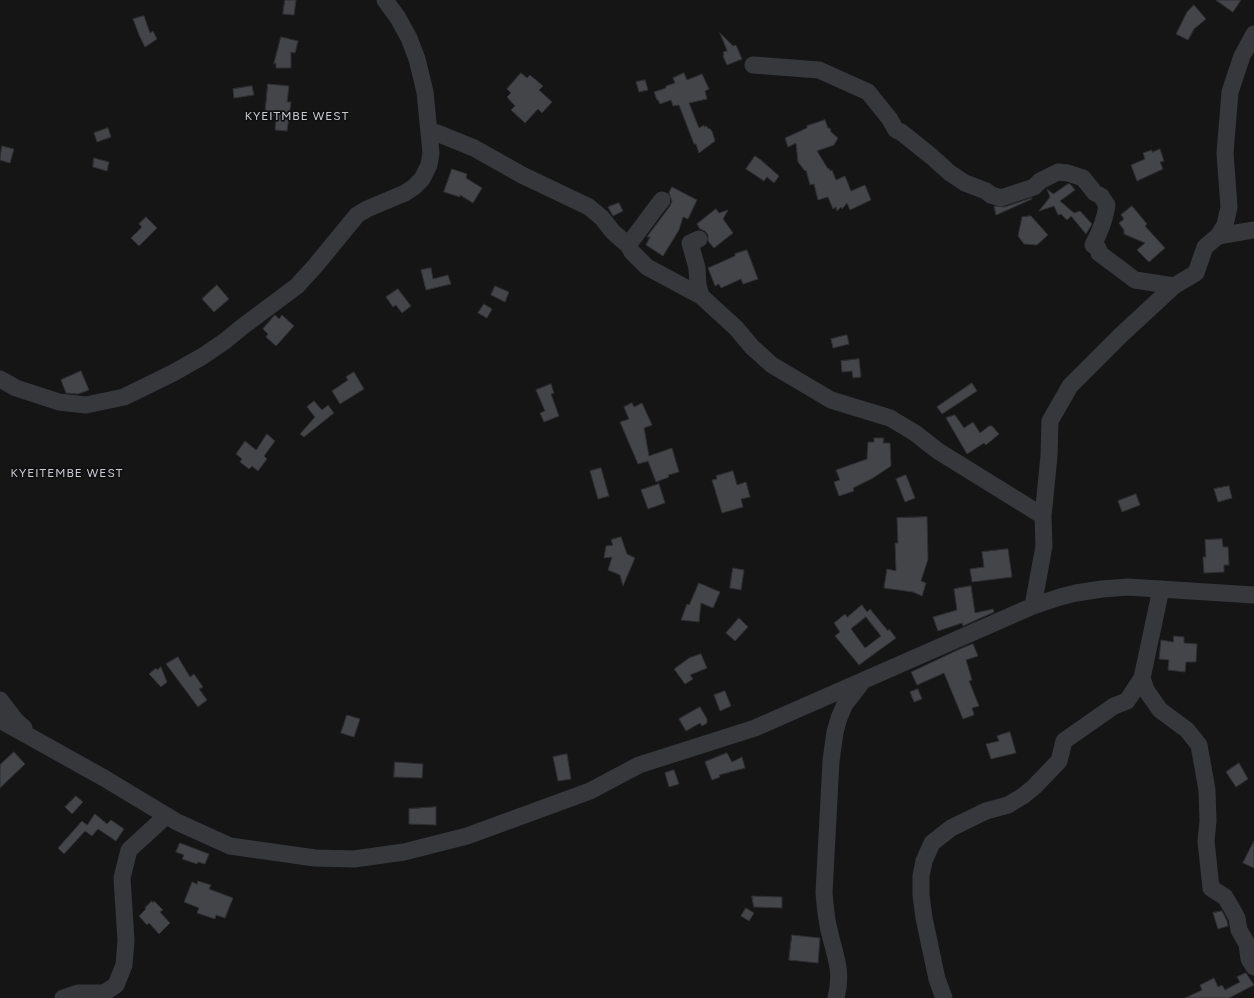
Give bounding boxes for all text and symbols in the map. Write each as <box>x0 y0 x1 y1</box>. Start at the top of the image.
district label: KYEITMBE WEST <box>245 109 349 123</box>
district label: KYEITEMBE WEST <box>11 466 123 480</box>

